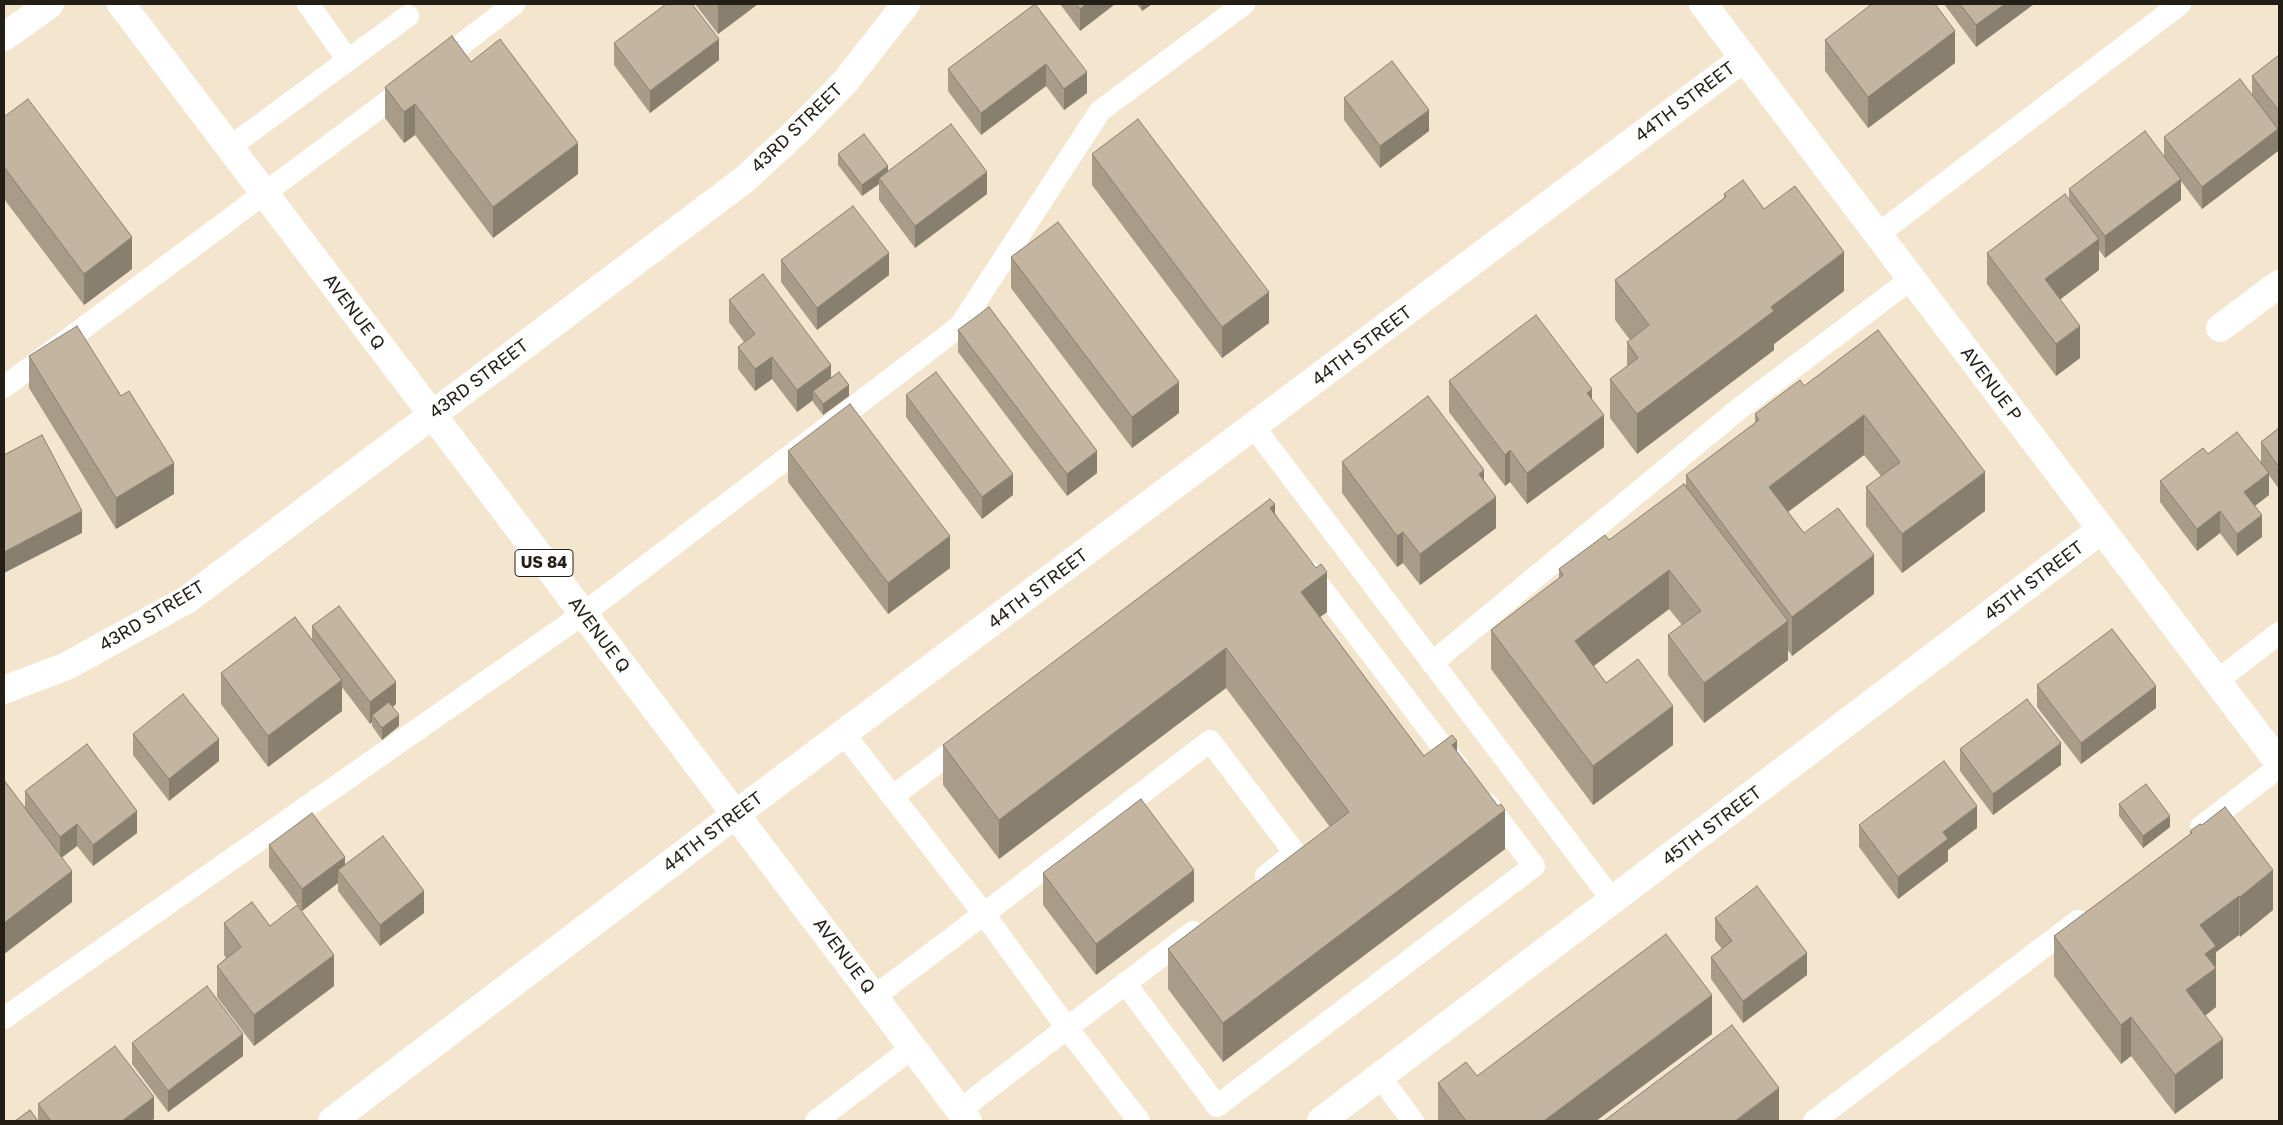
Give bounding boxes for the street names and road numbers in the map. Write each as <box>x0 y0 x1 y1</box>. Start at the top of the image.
street label: 44TH STREET <box>1631 57 1739 147</box>
street label: 43RD STREET <box>747 79 847 177</box>
street label: AVENUE Q <box>319 270 389 354</box>
street label: 44TH STREET <box>1308 301 1416 391</box>
street label: 43RD STREET <box>425 335 533 423</box>
street label: AVENUE P <box>1956 343 2026 425</box>
street label: 45TH STREET <box>1980 537 2088 625</box>
street label: 44TH STREET <box>984 544 1092 634</box>
road number: US 84 <box>515 550 573 576</box>
street label: 43RD STREET <box>95 576 209 656</box>
street label: AVENUE Q <box>564 593 634 677</box>
street label: 45TH STREET <box>1658 782 1766 870</box>
street label: 44TH STREET <box>659 787 767 877</box>
street label: AVENUE Q <box>809 914 879 998</box>

